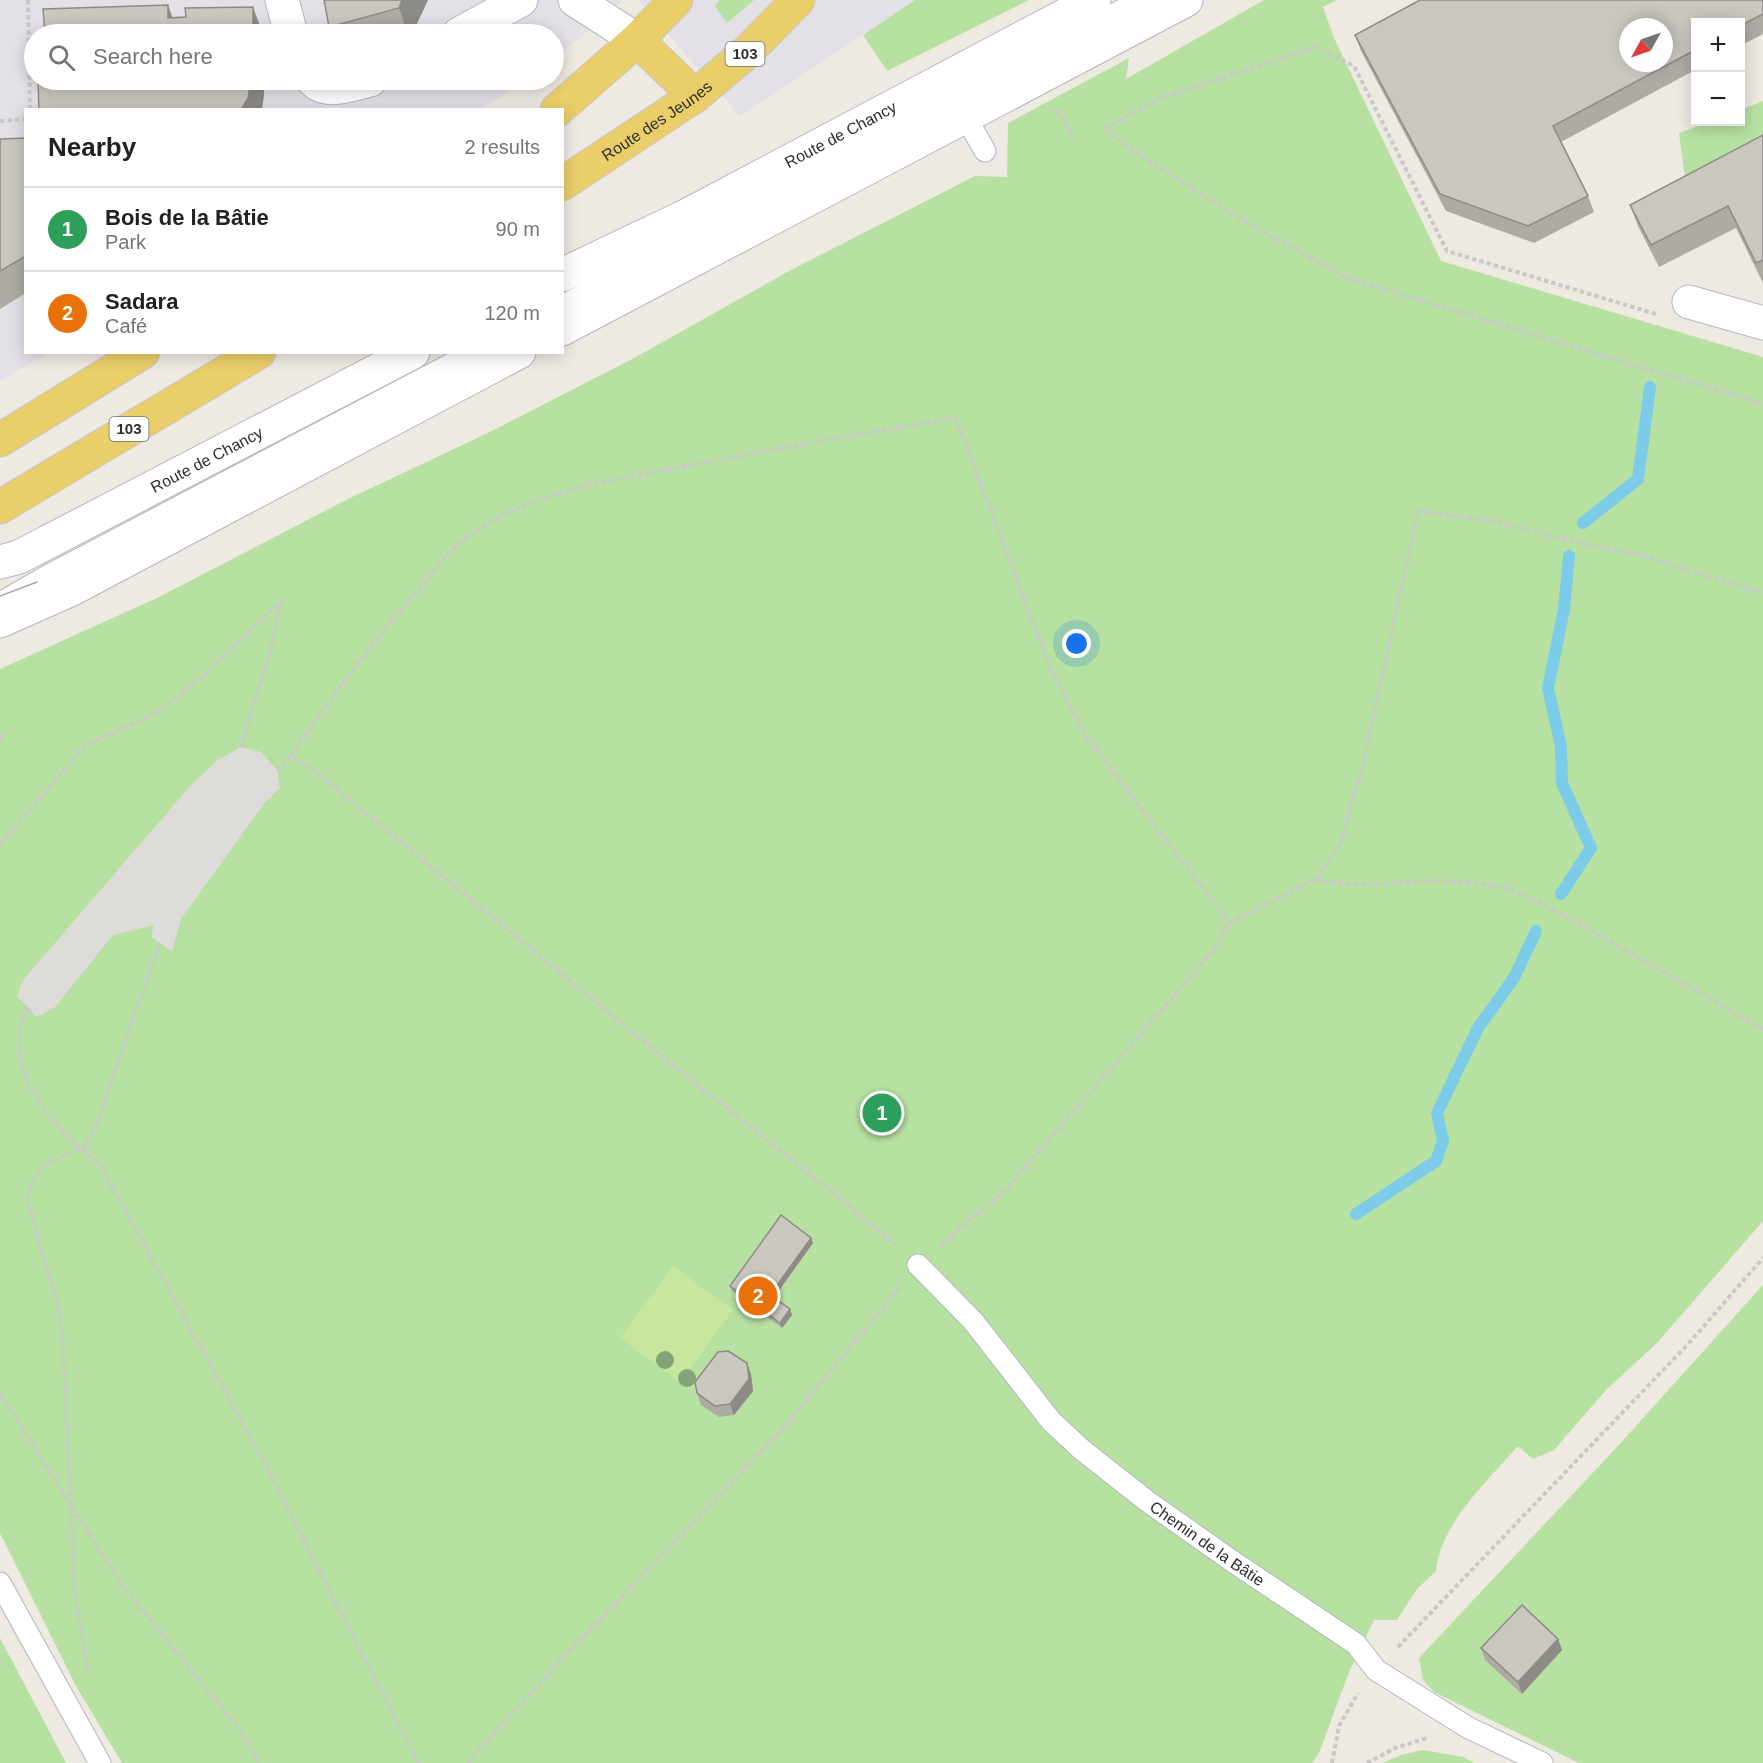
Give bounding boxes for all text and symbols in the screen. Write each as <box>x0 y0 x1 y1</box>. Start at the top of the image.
north arrow <box>1619 18 1673 72</box>
map controls <box>1691 18 1745 126</box>
button: + <box>1691 18 1745 72</box>
search box <box>24 24 564 90</box>
icon: search <box>45 41 78 74</box>
road number: 103 <box>726 42 764 66</box>
text: Search here <box>93 44 213 69</box>
button: − <box>1691 72 1745 126</box>
street label: Route des Jeunes <box>599 78 715 164</box>
street label: Route de Chancy <box>782 98 899 171</box>
text: Nearby <box>48 132 136 162</box>
text: 2 results <box>464 136 540 158</box>
text: Bois de la Bâtie <box>105 205 269 230</box>
text: 1 <box>62 218 73 240</box>
text: 90 m <box>496 218 540 240</box>
text: Park <box>105 231 146 253</box>
text: Sadara <box>105 289 178 314</box>
text: 2 <box>62 302 73 324</box>
text: 120 m <box>484 302 540 324</box>
text: Café <box>105 315 147 337</box>
road number: 103 <box>110 417 148 441</box>
street label: Route de Chancy <box>148 424 266 496</box>
your location <box>1062 629 1091 658</box>
pin: 1 <box>862 1090 902 1136</box>
pin: 2 <box>738 1274 777 1318</box>
street label: Chemin de la Bâtie <box>1147 1498 1267 1589</box>

